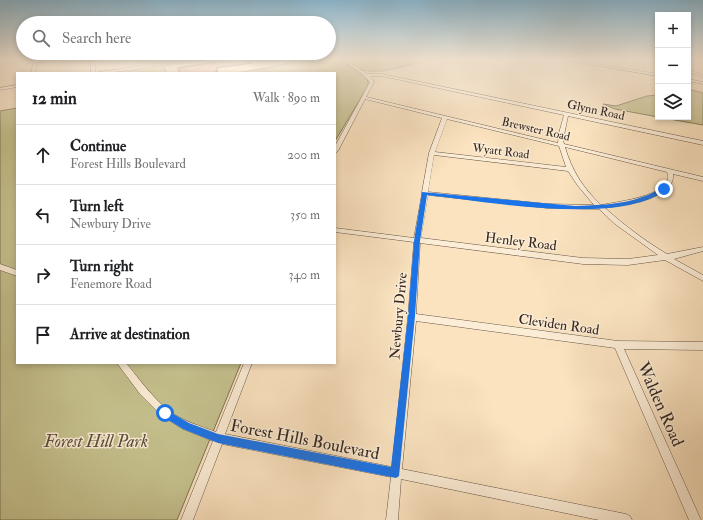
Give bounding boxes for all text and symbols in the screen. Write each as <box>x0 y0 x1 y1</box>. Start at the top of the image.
map controls <box>655 12 691 120</box>
button: + <box>655 12 691 48</box>
search box <box>16 16 336 60</box>
icon: search <box>30 27 52 49</box>
text: Search here <box>62 29 131 48</box>
button: − <box>655 48 691 84</box>
button: layers <box>655 84 691 120</box>
text: 12 min <box>32 88 77 109</box>
text: Walk · 890 m <box>253 90 320 106</box>
street label: Glynn Road <box>566 97 626 124</box>
street label: Brewster Road <box>500 114 572 145</box>
text: Continue <box>70 137 126 156</box>
street label: Wyatt Road <box>471 140 530 162</box>
icon: ahead <box>32 144 54 166</box>
text: 200 m <box>287 147 320 163</box>
text: Forest Hills Boulevard <box>70 156 186 172</box>
route end <box>655 180 673 198</box>
text: Turn left <box>70 197 124 216</box>
icon: left <box>32 204 54 226</box>
text: 350 m <box>290 207 320 223</box>
text: Newbury Drive <box>70 216 151 232</box>
street label: Henley Road <box>484 229 558 255</box>
text: Turn right <box>70 257 133 276</box>
icon: right <box>32 264 54 286</box>
text: 340 m <box>289 267 320 283</box>
street label: Newbury Drive <box>386 272 412 360</box>
text: Fenemore Road <box>70 276 152 292</box>
street label: Cleviden Road <box>517 310 601 339</box>
icon: arrive <box>32 324 54 346</box>
text: Arrive at destination <box>70 325 190 344</box>
street label: Walden Road <box>632 358 689 450</box>
route start <box>156 404 174 422</box>
street label: Forest Hills Boulevard <box>228 415 382 464</box>
park label: Forest Hill Park <box>43 431 148 452</box>

